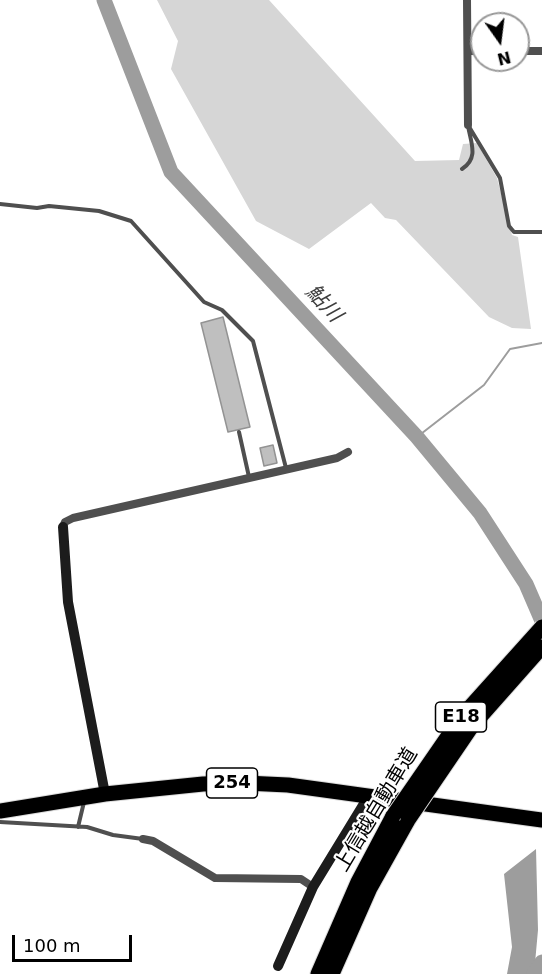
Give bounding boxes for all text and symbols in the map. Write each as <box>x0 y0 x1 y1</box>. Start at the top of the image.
north arrow <box>470 12 530 72</box>
text: N <box>495 47 513 69</box>
water label: 鮎川 <box>299 280 347 328</box>
road number: E18 <box>436 702 486 732</box>
street label: 上信越自動車道 <box>331 744 423 876</box>
road number: 254 <box>206 768 258 798</box>
scale bar <box>15 923 135 961</box>
text: 100 m <box>23 935 81 956</box>

